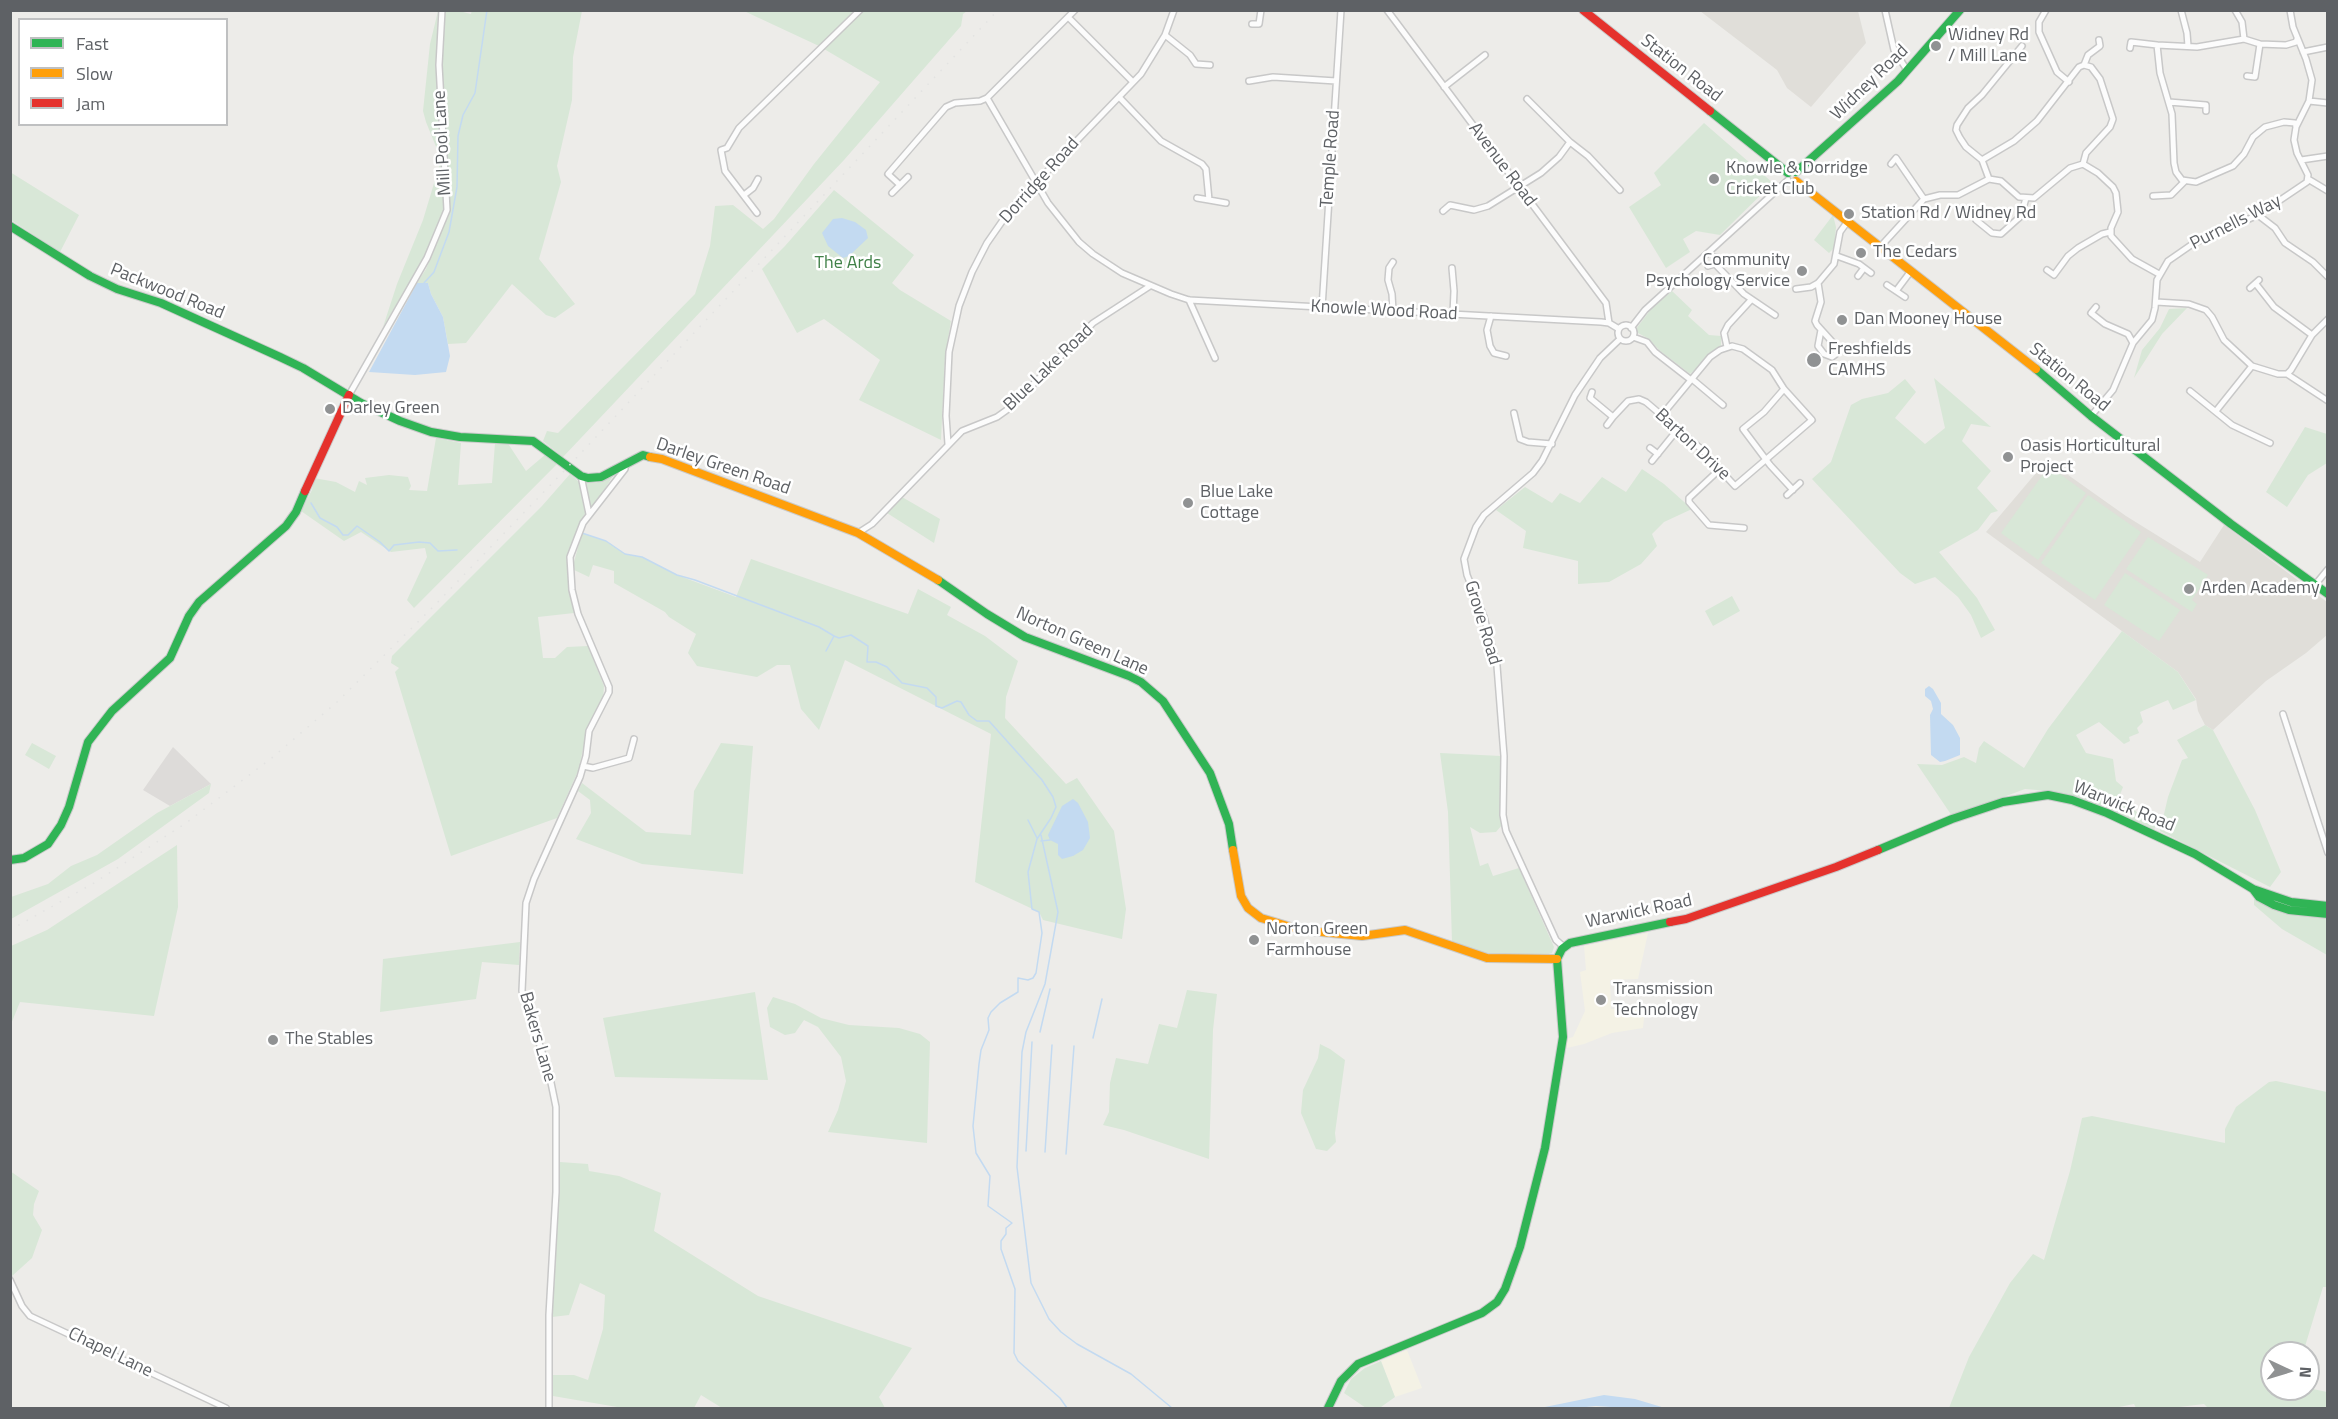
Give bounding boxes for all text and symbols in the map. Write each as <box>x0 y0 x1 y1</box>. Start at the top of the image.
legend <box>18 18 228 126</box>
place label: Widney Rd / Mill Lane <box>1948 25 2029 68</box>
text: Fast <box>76 30 109 57</box>
street label: Station Road <box>1636 31 1726 107</box>
marker: Widney Rd / Mill Lane <box>1929 39 1943 53</box>
street label: Widney Road <box>1827 41 1913 125</box>
text: Slow <box>76 60 113 87</box>
text: Jam <box>76 90 105 117</box>
street label: Mill Pool Lane <box>429 90 457 196</box>
street label: Temple Road <box>1317 110 1345 208</box>
street label: Avenue Road <box>1464 119 1540 211</box>
street label: Dorridge Road <box>996 134 1084 228</box>
place label: Knowle & Dorridge Cricket Club <box>1726 158 1868 201</box>
marker: Knowle & Dorridge Cricket Club <box>1707 172 1721 186</box>
street label: Purnells Way <box>2187 191 2285 255</box>
place label: Station Rd / Widney Rd <box>1861 203 2036 225</box>
marker: Station Rd / Widney Rd <box>1842 207 1856 221</box>
place label: The Cedars <box>1873 242 1957 264</box>
marker: The Cedars <box>1854 246 1868 260</box>
place label: Community Psychology Service <box>1645 250 1790 292</box>
park label: The Ards <box>815 253 881 275</box>
street label: Packwood Road <box>107 259 227 325</box>
marker: Community Psychology Service <box>1795 264 1809 278</box>
street label: Knowle Wood Road <box>1310 296 1458 326</box>
place label: Dan Mooney House <box>1854 309 2002 331</box>
marker: Dan Mooney House <box>1835 313 1849 327</box>
street label: Blue Lake Road <box>1000 320 1098 416</box>
place label: Freshfields CAMHS <box>1828 339 1911 382</box>
street label: Station Road <box>2024 339 2114 417</box>
marker: Freshfields CAMHS <box>1805 351 1823 369</box>
place label: Darley Green <box>342 398 440 420</box>
marker: Darley Green <box>323 402 337 416</box>
street label: Barton Drive <box>1650 405 1734 485</box>
street label: Darley Green Road <box>653 434 793 500</box>
place label: Oasis Horticultural Project <box>2020 436 2160 478</box>
marker: Oasis Horticultural Project <box>2001 450 2015 464</box>
place label: Blue Lake Cottage <box>1200 482 1273 524</box>
marker: Blue Lake Cottage <box>1181 496 1195 510</box>
street label: Grove Road <box>1459 578 1505 668</box>
place label: Arden Academy <box>2201 578 2320 600</box>
marker: Arden Academy <box>2182 582 2196 596</box>
street label: Norton Green Lane <box>1012 603 1152 681</box>
street label: Warwick Road <box>2070 777 2178 837</box>
street label: Warwick Road <box>1584 890 1694 934</box>
place label: Norton Green Farmhouse <box>1266 919 1368 962</box>
marker: Norton Green Farmhouse <box>1247 933 1261 947</box>
place label: Transmission Technology <box>1613 979 1713 1022</box>
street label: Bakers Lane <box>514 990 560 1084</box>
marker: Transmission Technology <box>1594 993 1608 1007</box>
place label: The Stables <box>285 1029 373 1051</box>
marker: The Stables <box>266 1033 280 1047</box>
street label: Chapel Lane <box>64 1323 156 1383</box>
north arrow <box>2260 1341 2320 1401</box>
text: N <box>2294 1366 2318 1378</box>

